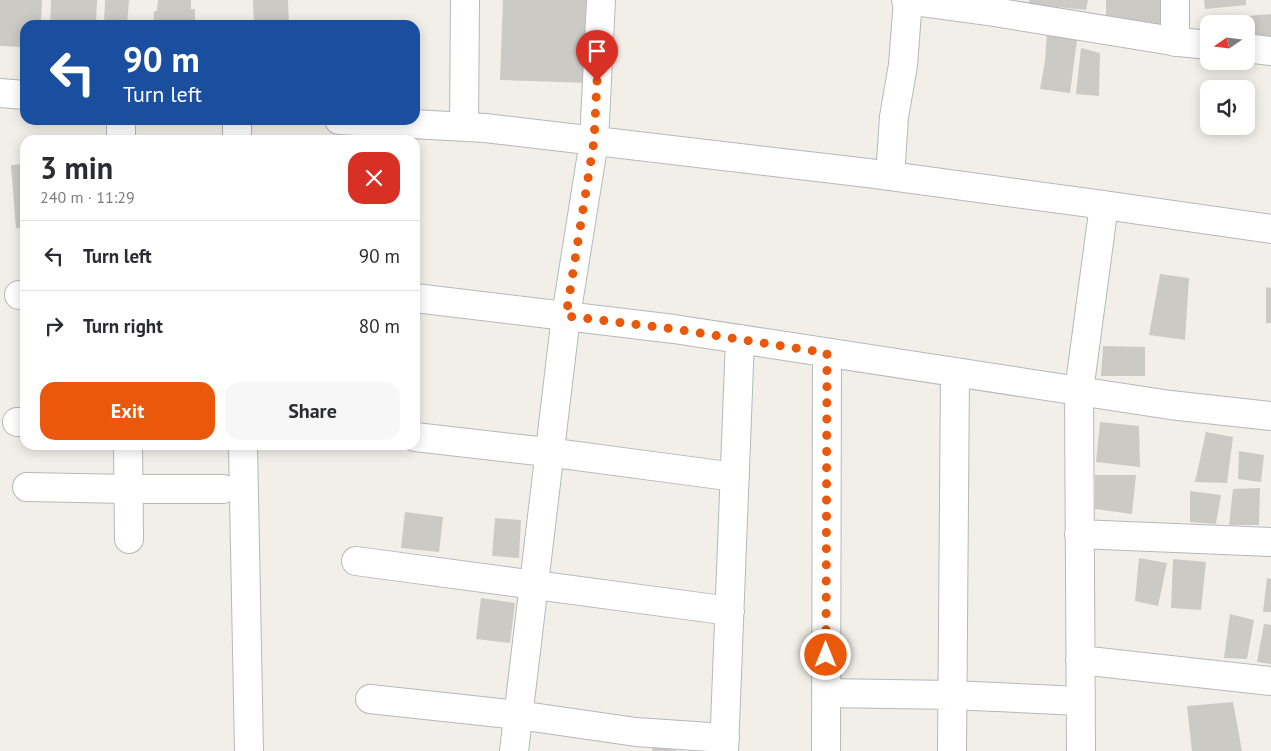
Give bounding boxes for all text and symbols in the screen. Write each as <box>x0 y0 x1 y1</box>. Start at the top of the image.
north arrow <box>1200 15 1255 70</box>
map controls <box>1200 15 1255 135</box>
pin <box>576 30 618 81</box>
text: 90 m <box>123 36 200 82</box>
icon: arrive <box>583 37 611 65</box>
icon: left <box>40 40 105 105</box>
text: Turn left <box>123 80 202 108</box>
button: sound <box>1200 80 1255 135</box>
text: 3 min <box>40 148 113 187</box>
button: close <box>348 152 400 204</box>
text: 240 m · 11:29 <box>40 187 135 207</box>
icon: left <box>40 242 68 270</box>
text: Turn left <box>83 244 152 268</box>
text: 90 m <box>359 244 400 268</box>
icon: right <box>40 312 68 340</box>
text: Turn right <box>83 314 163 338</box>
text: 80 m <box>359 314 400 338</box>
button: Exit <box>40 382 215 440</box>
button: Share <box>225 382 400 440</box>
position arrow <box>799 628 851 680</box>

